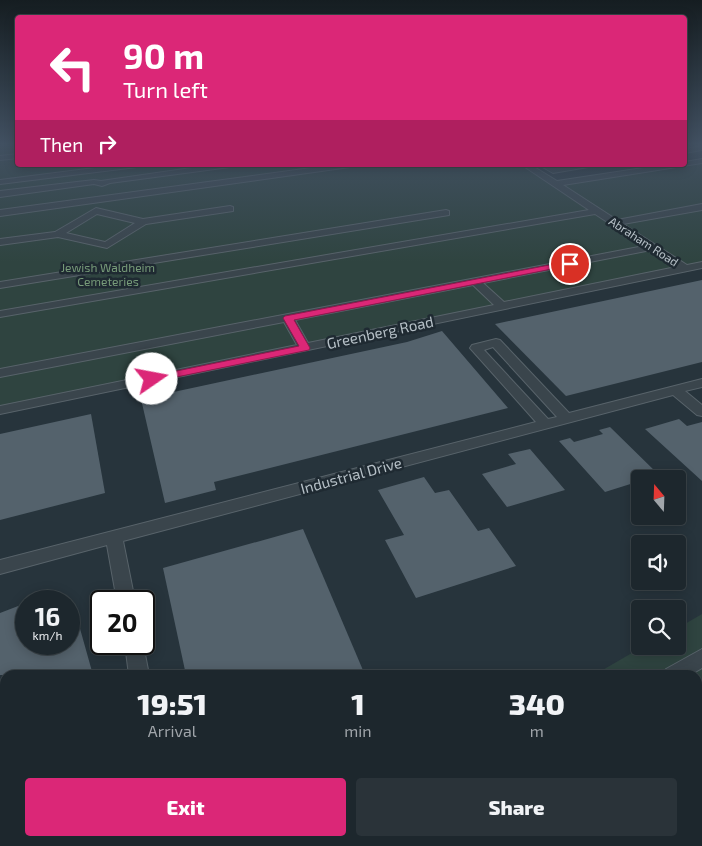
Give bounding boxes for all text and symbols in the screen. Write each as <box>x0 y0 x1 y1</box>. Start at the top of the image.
text: 90 m <box>123 34 204 76</box>
icon: left <box>40 35 105 100</box>
text: Turn left <box>123 76 208 102</box>
icon: right <box>93 130 121 158</box>
text: Then <box>40 133 83 156</box>
street label: Abraham Road <box>607 213 681 269</box>
pin <box>549 243 591 285</box>
icon: arrive <box>556 250 584 278</box>
park label: Jewish Waldheim Cemeteries <box>61 260 155 288</box>
street label: Greenberg Road <box>325 312 435 352</box>
position arrow <box>125 352 177 404</box>
street label: Industrial Drive <box>298 453 404 497</box>
north arrow <box>631 470 686 525</box>
map controls <box>631 470 686 655</box>
button: sound <box>631 535 686 590</box>
speed limit sign: 20 <box>90 590 155 655</box>
button: search <box>631 600 686 655</box>
text: 16 <box>35 601 60 631</box>
text: km/h <box>33 628 62 642</box>
text: 19:51 <box>137 685 207 721</box>
text: 1 <box>351 685 365 721</box>
text: 340 <box>509 685 565 721</box>
text: Arrival <box>148 721 196 740</box>
text: min <box>344 721 372 740</box>
text: m <box>530 721 544 740</box>
button: Exit <box>25 778 346 836</box>
button: Share <box>356 778 677 836</box>

